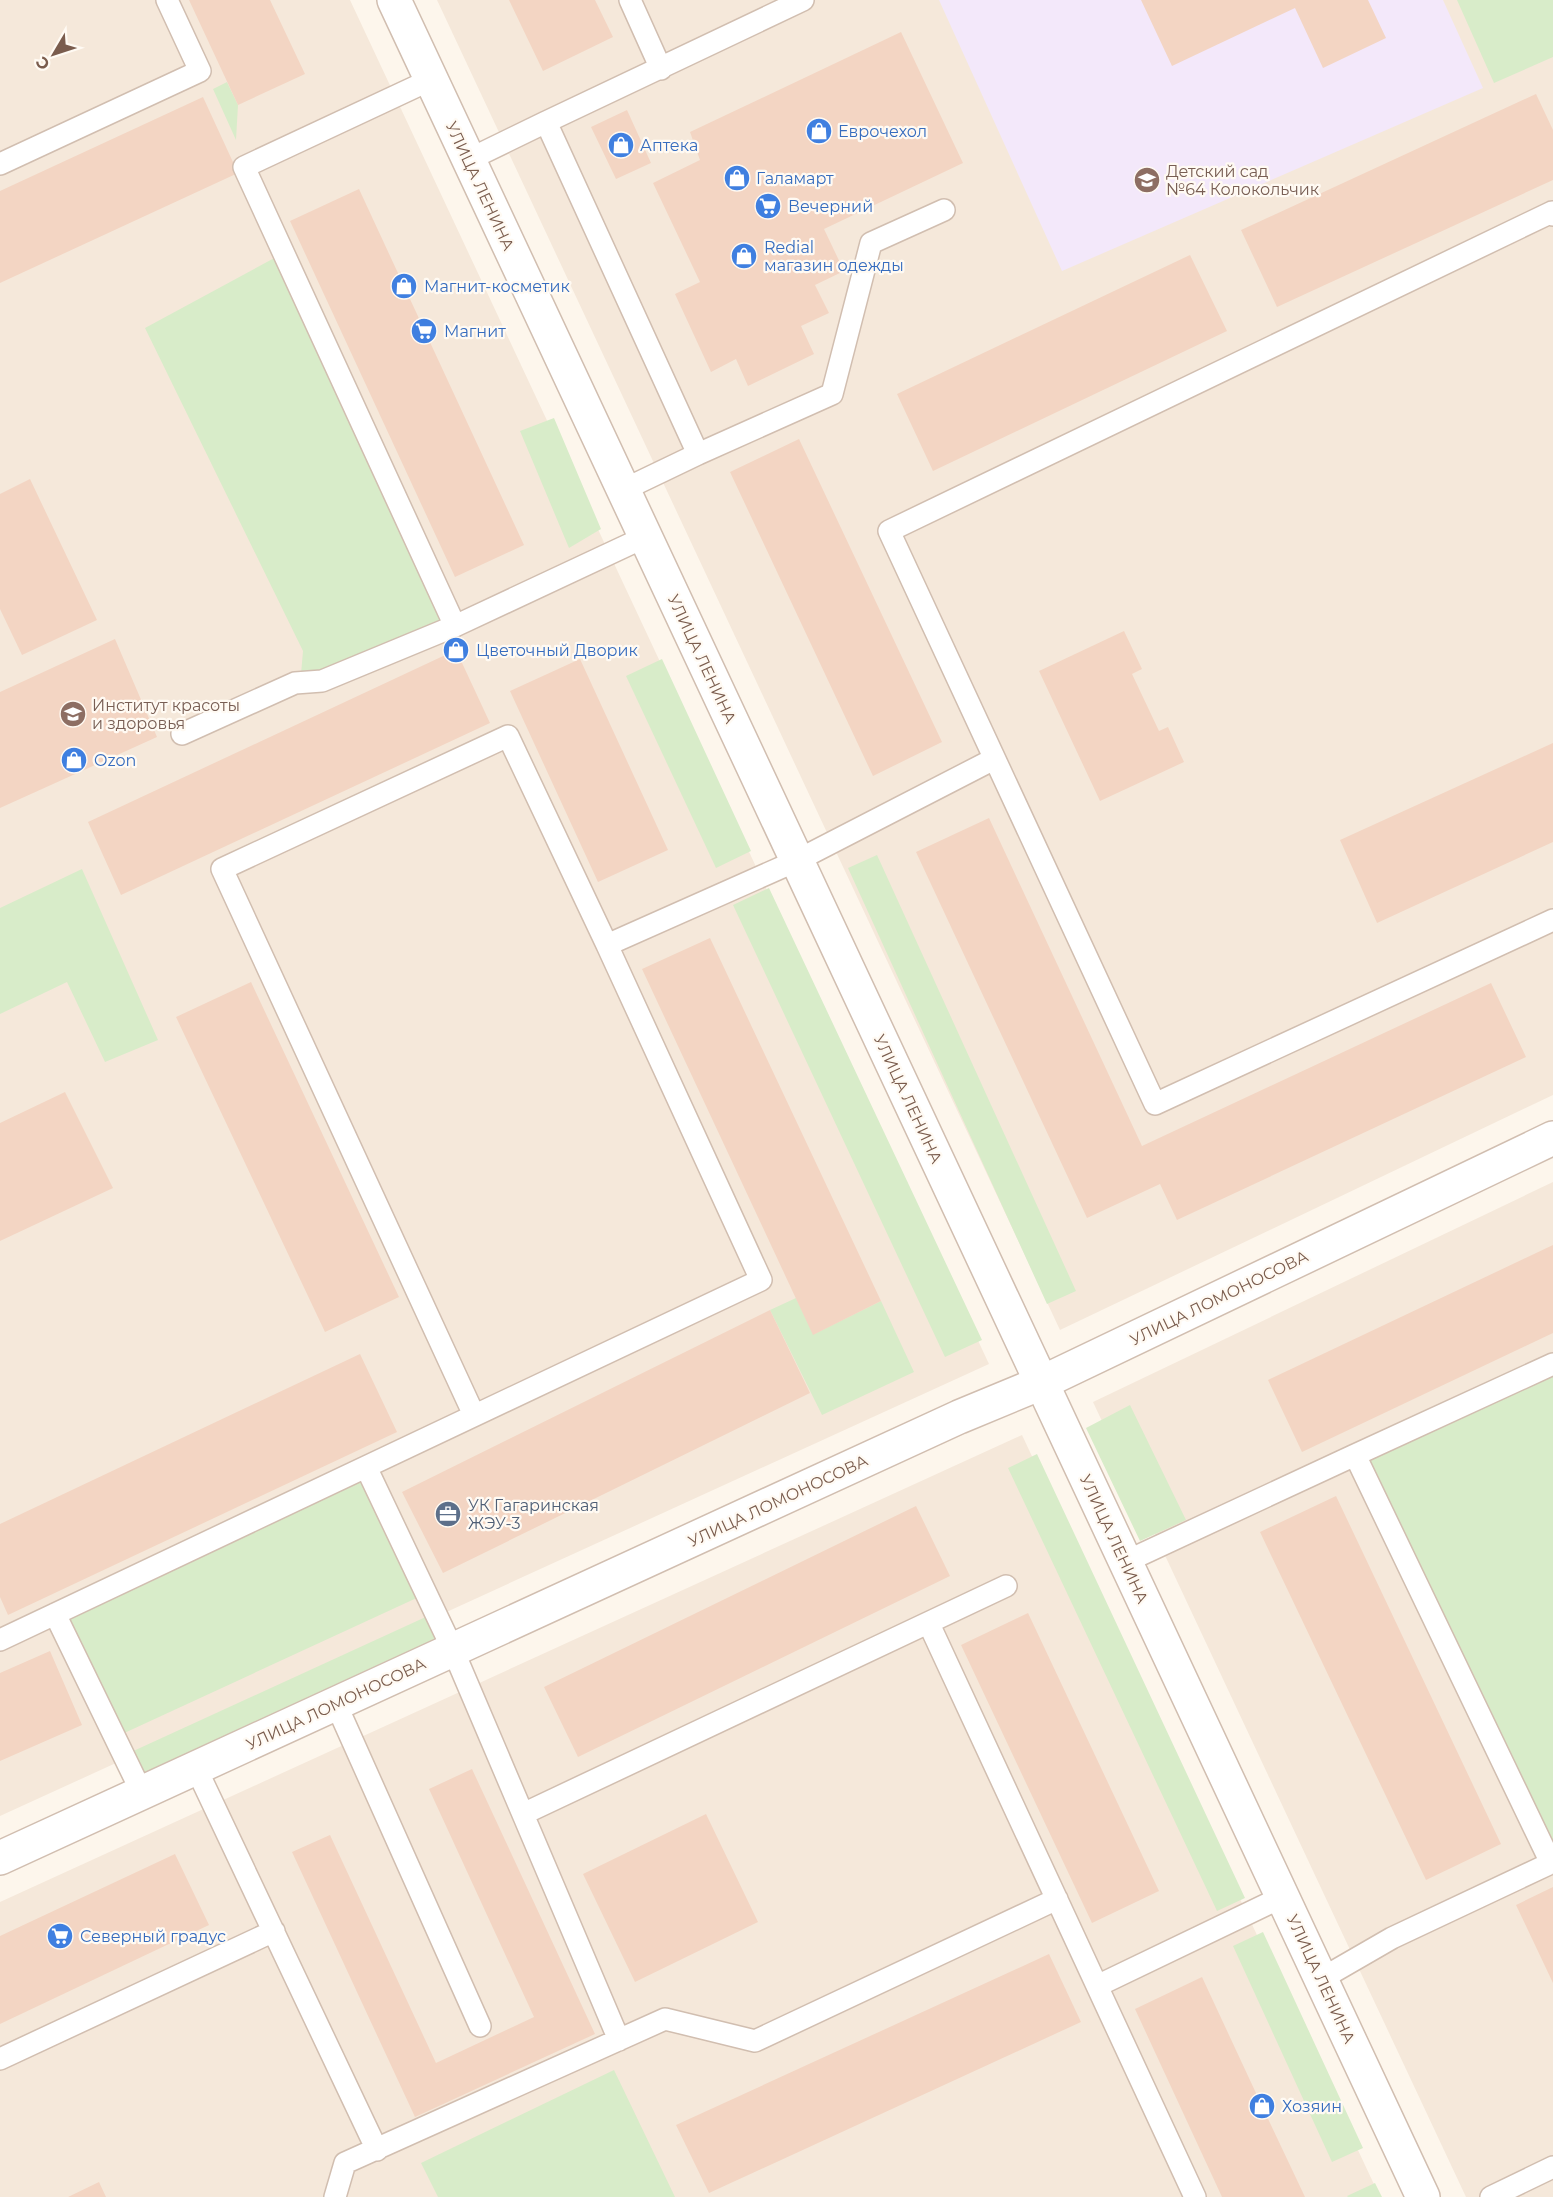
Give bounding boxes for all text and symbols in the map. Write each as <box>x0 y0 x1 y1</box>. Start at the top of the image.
north arrow <box>24 24 84 84</box>
text: С <box>31 52 54 74</box>
shop icon: Еврочехол <box>804 116 834 146</box>
street label: УЛИЦА ЛЕНИНА <box>442 119 518 254</box>
place label: Еврочехол <box>838 122 927 141</box>
shop icon: Аптека <box>606 130 636 160</box>
place label: Аптека <box>640 136 698 155</box>
place label: Детский сад №64 Колокольчик <box>1166 162 1320 199</box>
shop icon: Галамарт <box>722 163 752 193</box>
school or university icon: Детский сад №64 Колокольчик <box>1132 165 1162 195</box>
place label: Галамарт <box>756 169 834 188</box>
supermarket icon: Вечерний <box>753 191 783 221</box>
place label: Вечерний <box>788 197 873 216</box>
place label: Redial магазин одежды <box>764 238 904 275</box>
shop icon: Redial магазин одежды <box>729 241 759 271</box>
shop icon: Магнит-косметик <box>389 271 419 301</box>
place label: Магнит-косметик <box>424 277 570 296</box>
supermarket icon: Магнит <box>409 316 439 346</box>
place label: Магнит <box>444 322 506 341</box>
street label: УЛИЦА ЛЕНИНА <box>664 592 740 727</box>
shop icon: Цветочный Дворик <box>441 635 471 665</box>
place label: Цветочный Дворик <box>476 641 639 660</box>
place label: Институт красоты и здоровья <box>92 696 240 733</box>
school or university icon: Институт красоты и здоровья <box>58 699 88 729</box>
shop icon: Ozon <box>59 745 89 775</box>
place label: Ozon <box>94 751 136 770</box>
street label: УЛИЦА ЛЕНИНА <box>870 1032 946 1167</box>
street label: УЛИЦА ЛОМОНОСОВА <box>1127 1246 1311 1349</box>
street label: УЛИЦА ЛОМОНОСОВА <box>685 1451 871 1551</box>
street label: УЛИЦА ЛЕНИНА <box>1076 1472 1152 1607</box>
place label: УК Гагаринская ЖЭУ-3 <box>468 1496 599 1533</box>
office icon: УК Гагаринская ЖЭУ-3 <box>433 1499 463 1529</box>
street label: УЛИЦА ЛОМОНОСОВА <box>243 1654 429 1754</box>
street label: УЛИЦА ЛЕНИНА <box>1283 1912 1359 2047</box>
supermarket icon: Северный градус <box>45 1921 75 1951</box>
place label: Северный градус <box>80 1927 226 1946</box>
shop icon: Хозяин <box>1247 2091 1277 2121</box>
place label: Хозяин <box>1282 2097 1342 2116</box>

